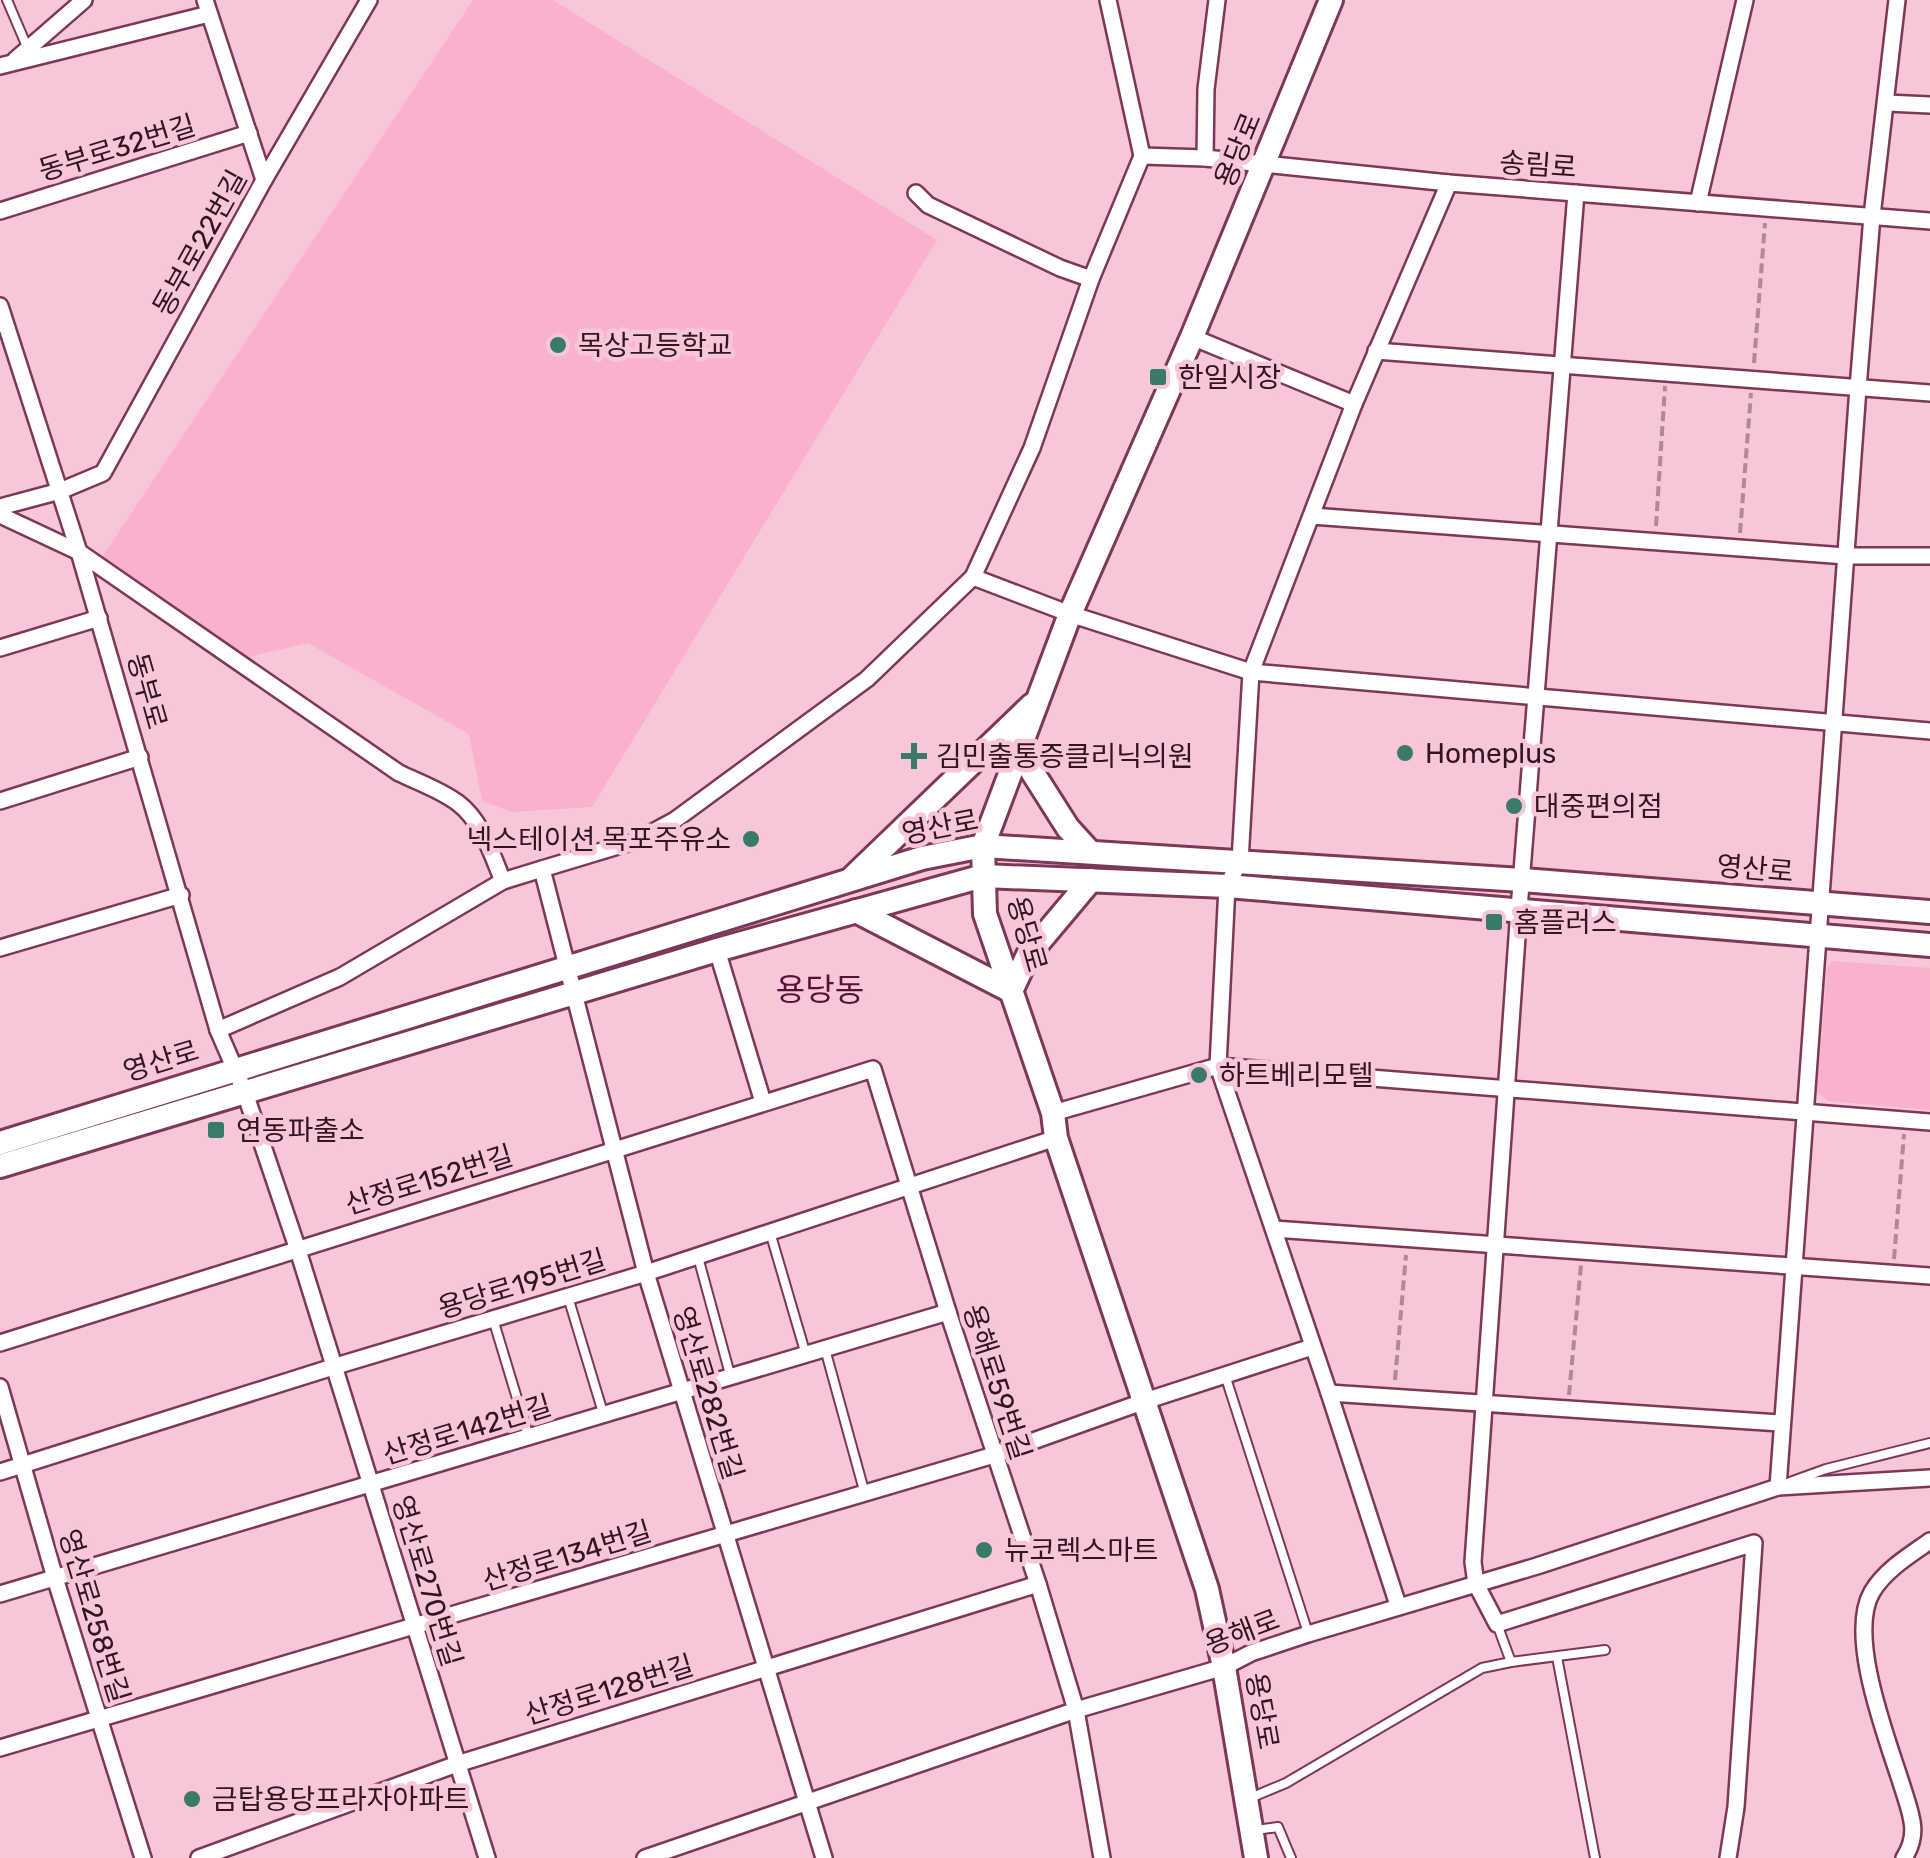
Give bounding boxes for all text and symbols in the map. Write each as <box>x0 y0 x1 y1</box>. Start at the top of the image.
street label: 용당로 <box>1208 108 1268 192</box>
street label: 동부로32번길 <box>35 109 199 187</box>
street label: 송림로 <box>1498 146 1578 184</box>
street label: 동부로22번길 <box>146 164 254 322</box>
place label: 목상고등학교 <box>578 329 733 362</box>
marker: 목상고등학교 <box>547 334 569 356</box>
place label: 한일시장 <box>1178 361 1281 394</box>
marker: 한일시장 <box>1147 366 1169 388</box>
street label: 동부로 <box>120 649 174 733</box>
place label: Homeplus <box>1425 737 1556 770</box>
place label: 김민출통증클리닉의원 <box>936 740 1194 773</box>
marker: Homeplus <box>1394 742 1416 764</box>
marker: 김민출통증클리닉의원 <box>901 743 927 769</box>
place label: 대중편의점 <box>1534 790 1663 823</box>
marker: 대중편의점 <box>1503 795 1525 817</box>
street label: 영산로 <box>899 803 981 851</box>
place label: 넥스테이션 목포주유소 <box>467 823 731 856</box>
marker: 넥스테이션 목포주유소 <box>740 828 762 850</box>
street label: 영산로 <box>1715 849 1795 889</box>
street label: 용당로 <box>1000 892 1054 976</box>
place label: 홈플러스 <box>1514 906 1617 939</box>
marker: 홈플러스 <box>1483 911 1505 933</box>
district label: 용당동 <box>776 971 864 1009</box>
street label: 영산로 <box>119 1034 203 1088</box>
place label: 하트베리모텔 <box>1219 1059 1374 1092</box>
marker: 하트베리모텔 <box>1188 1064 1210 1086</box>
place label: 연동파출소 <box>236 1114 365 1147</box>
marker: 연동파출소 <box>205 1119 227 1141</box>
street label: 산정로152번길 <box>341 1139 517 1221</box>
street label: 용당로195번길 <box>434 1243 610 1325</box>
street label: 용해로59번길 <box>956 1300 1038 1464</box>
street label: 영산로282번길 <box>666 1302 750 1484</box>
street label: 산정로142번길 <box>379 1389 555 1471</box>
street label: 영산로270번길 <box>385 1491 469 1671</box>
street label: 산정로134번길 <box>478 1515 656 1597</box>
street label: 영산로258번길 <box>52 1525 136 1707</box>
place label: 뉴코렉스마트 <box>1004 1534 1159 1567</box>
marker: 뉴코렉스마트 <box>973 1539 995 1561</box>
street label: 용해로 <box>1200 1603 1284 1661</box>
street label: 산정로128번길 <box>520 1649 698 1731</box>
street label: 용당로 <box>1239 1670 1285 1752</box>
place label: 금탑용당프라자아파트 <box>212 1783 470 1816</box>
marker: 금탑용당프라자아파트 <box>181 1788 203 1810</box>

